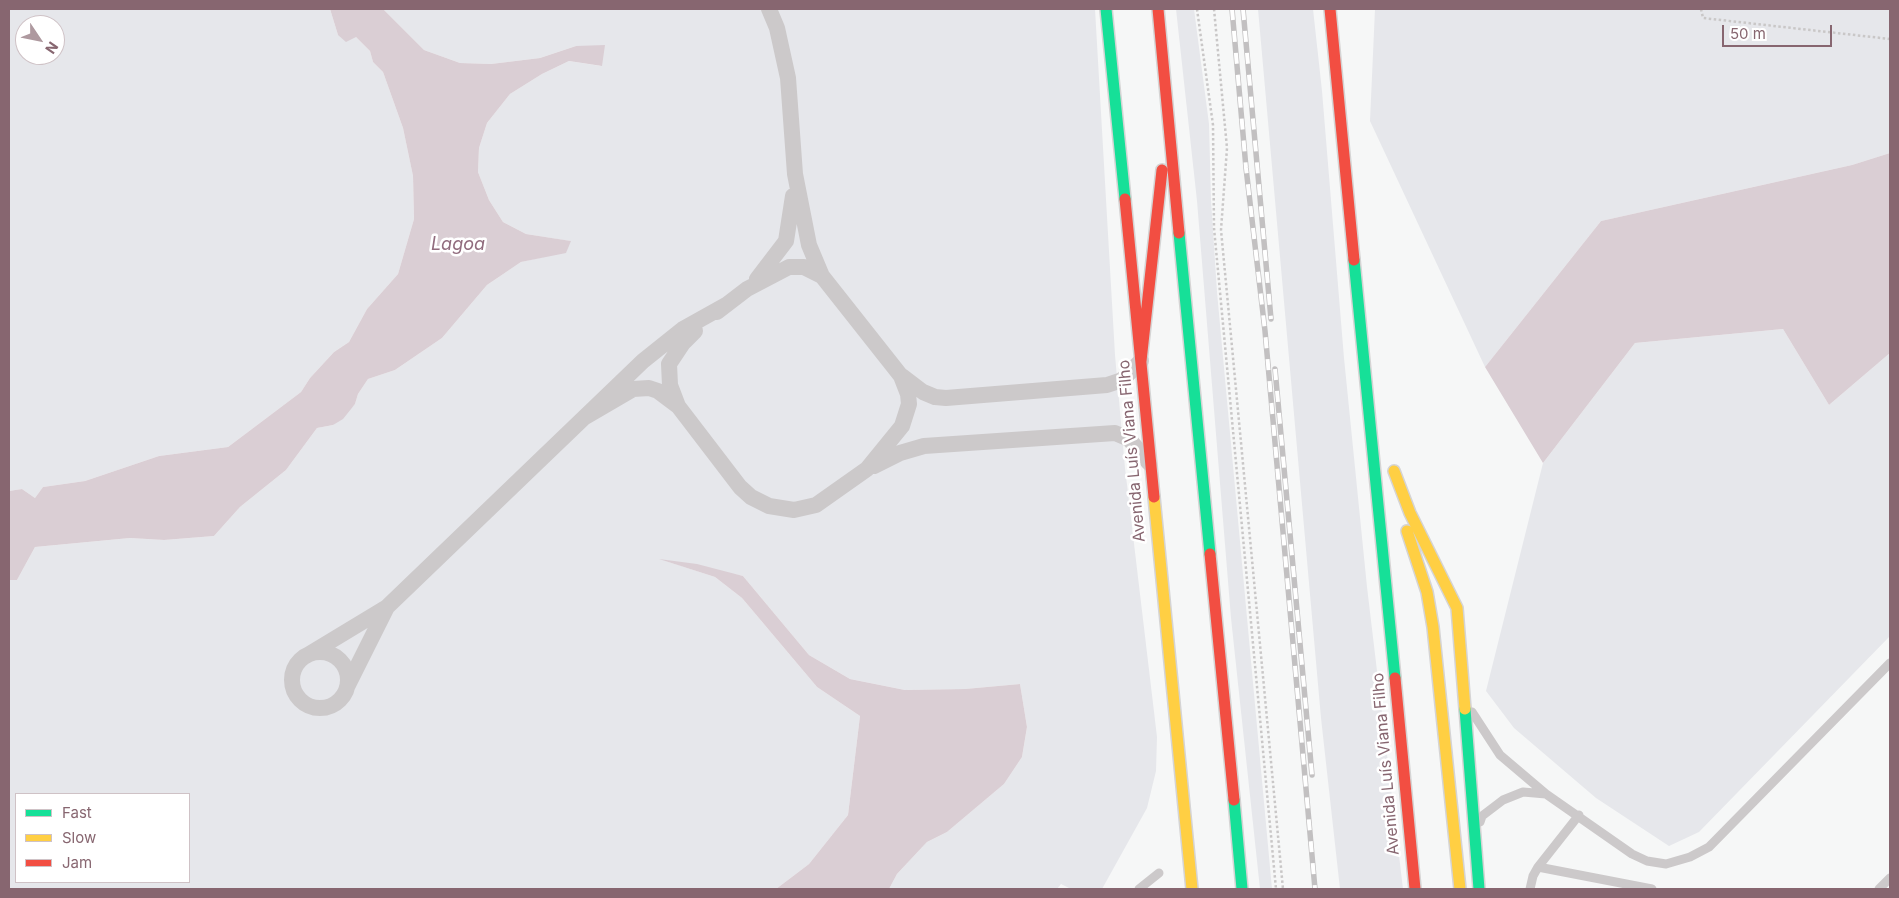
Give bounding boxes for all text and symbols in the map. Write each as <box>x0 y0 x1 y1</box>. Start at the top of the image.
north arrow <box>15 15 65 65</box>
scale bar <box>1724 15 1834 47</box>
text: 50 m <box>1730 24 1766 43</box>
text: N <box>42 39 62 57</box>
water label: Lagoa <box>431 234 485 256</box>
street label: Avenida Luís Viana Filho <box>1114 359 1150 543</box>
street label: Avenida Luís Viana Filho <box>1368 672 1404 856</box>
legend <box>15 793 190 883</box>
text: Fast <box>62 803 92 822</box>
text: Slow <box>62 828 96 847</box>
text: Jam <box>62 853 92 872</box>

